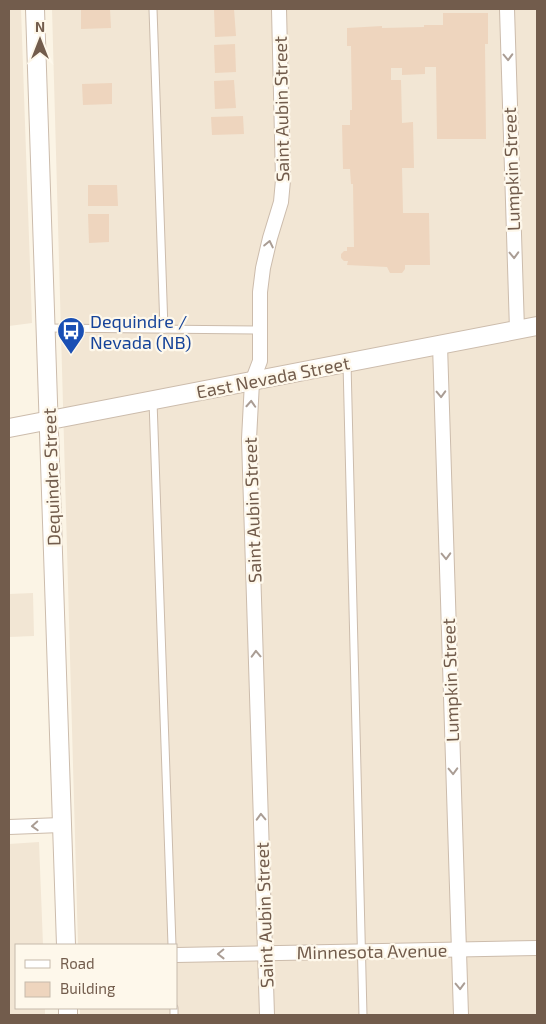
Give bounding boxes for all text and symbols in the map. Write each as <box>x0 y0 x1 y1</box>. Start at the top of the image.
north arrow <box>15 15 65 65</box>
text: N <box>35 18 45 35</box>
street label: Saint Aubin Street <box>269 36 293 182</box>
one-way arrow <box>503 54 514 62</box>
street label: Lumpkin Street <box>498 107 524 231</box>
one-way arrow <box>263 240 273 249</box>
one-way arrow <box>509 252 519 259</box>
place label: Dequindre / Nevada (NB) <box>90 310 191 353</box>
bus stop icon: Dequindre / Nevada (NB) <box>56 316 86 355</box>
street label: East Nevada Street <box>194 351 352 403</box>
one-way arrow <box>436 390 447 398</box>
one-way arrow <box>245 400 256 408</box>
street label: Dequindre Street <box>38 407 64 546</box>
street label: Saint Aubin Street <box>238 437 266 583</box>
one-way arrow <box>441 553 452 561</box>
street label: Lumpkin Street <box>437 618 463 742</box>
one-way arrow <box>251 650 261 658</box>
one-way arrow <box>448 768 458 776</box>
one-way arrow <box>256 812 266 820</box>
one-way arrow <box>31 821 39 832</box>
street label: Saint Aubin Street <box>250 842 278 988</box>
street label: Minnesota Avenue <box>296 939 448 963</box>
legend <box>15 944 178 1009</box>
one-way arrow <box>217 949 224 959</box>
text: Road <box>60 954 95 972</box>
text: Building <box>60 979 116 997</box>
one-way arrow <box>455 982 465 990</box>

